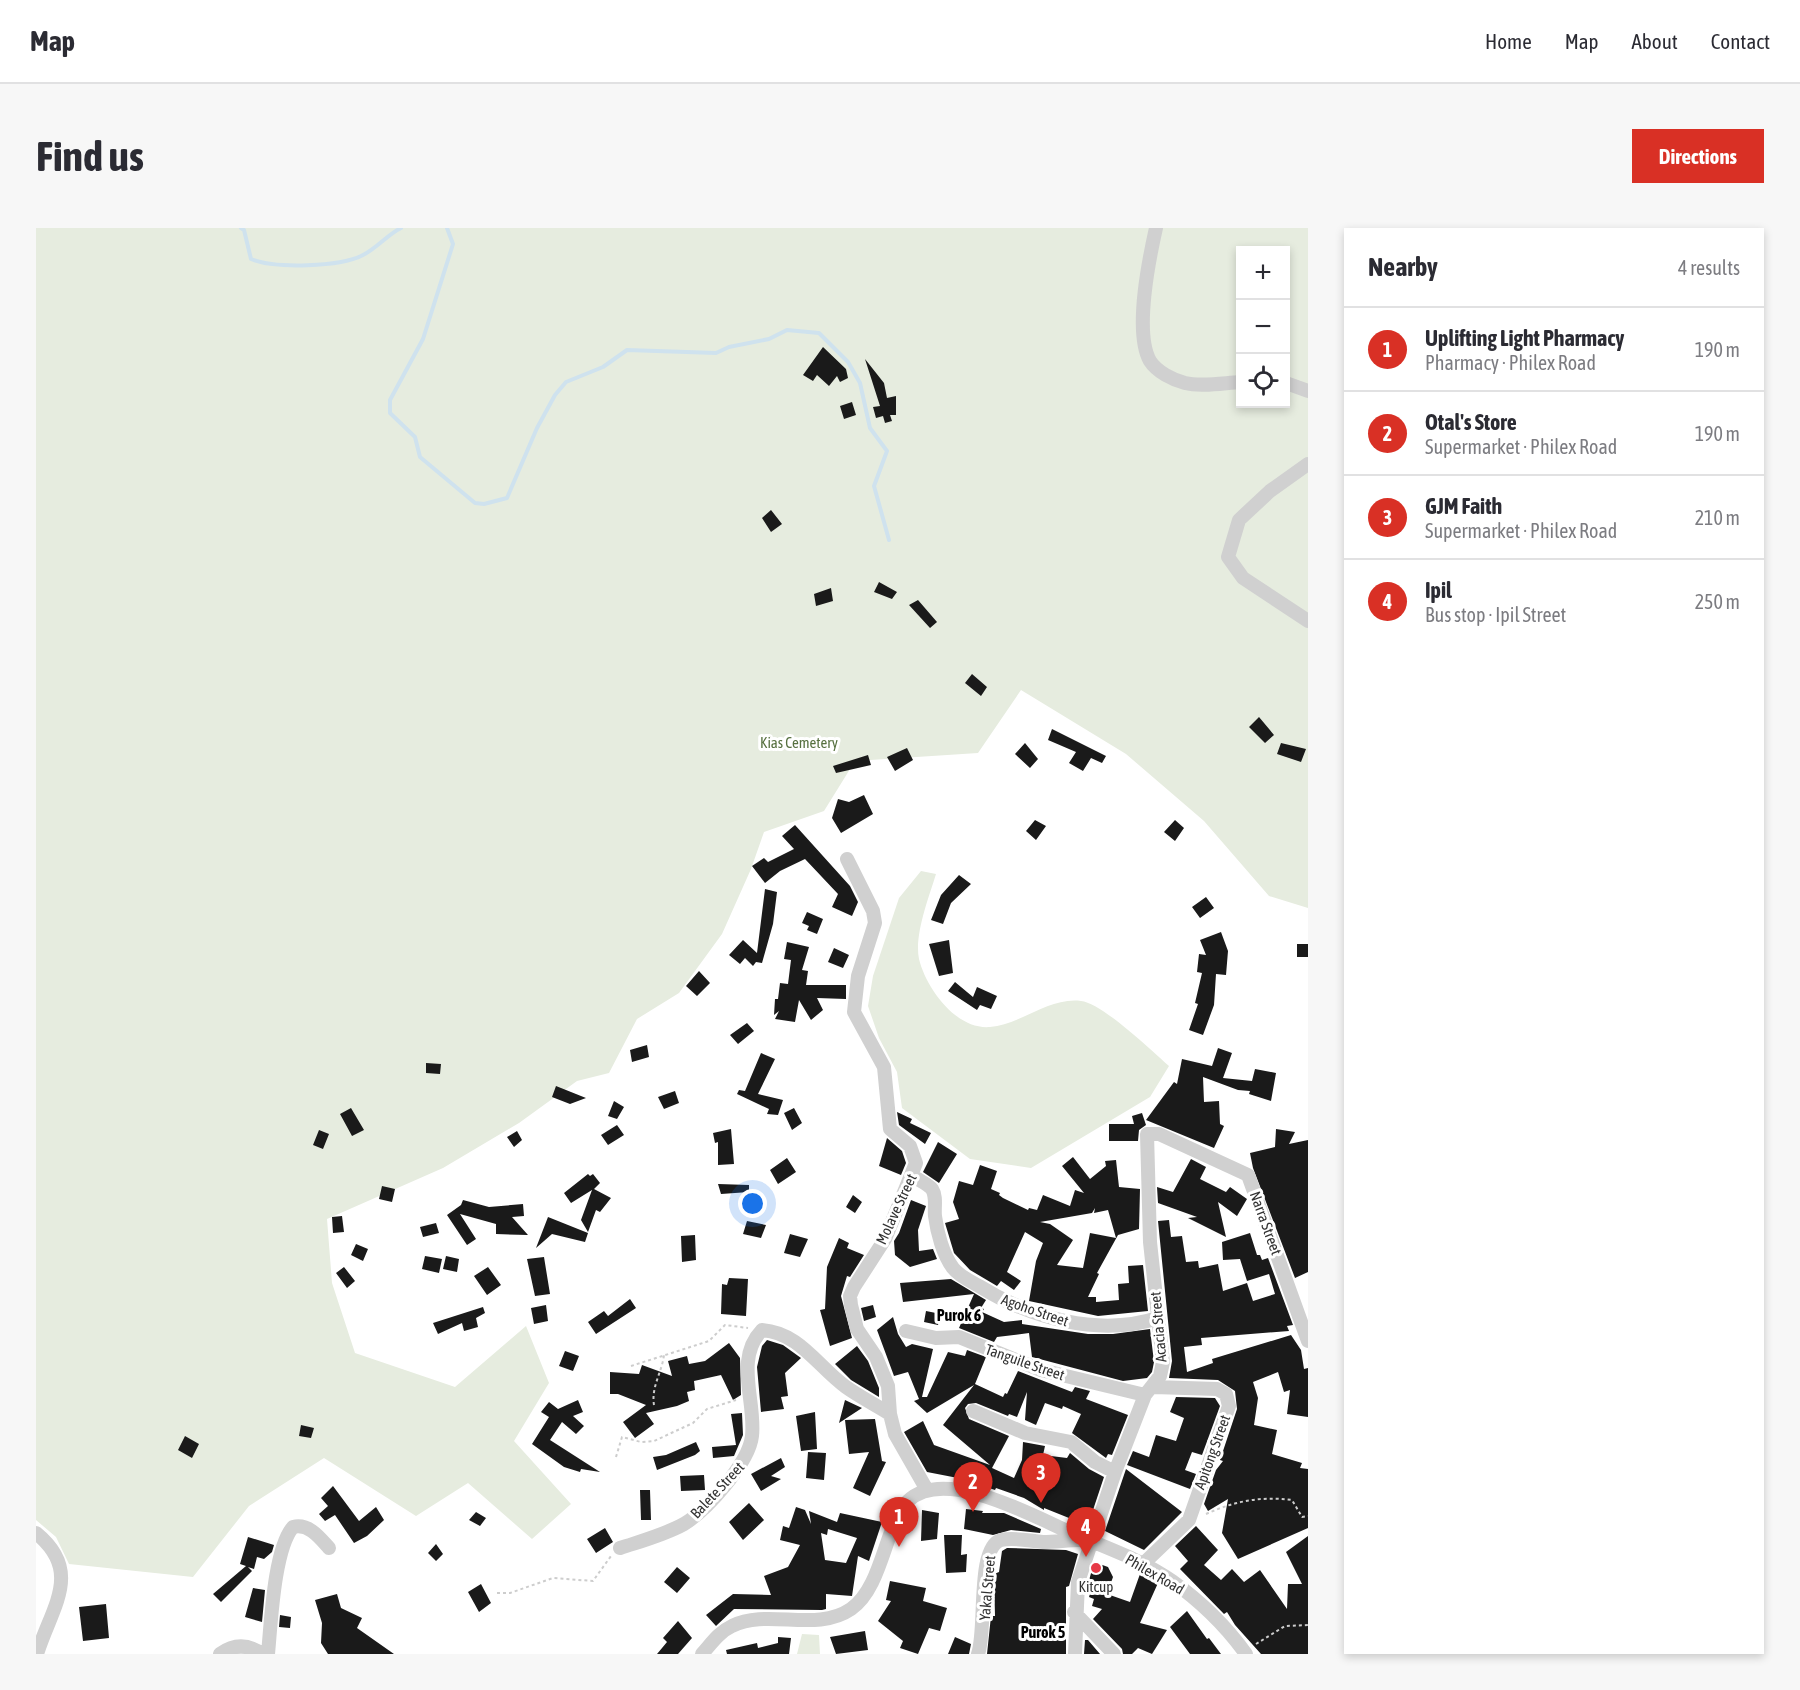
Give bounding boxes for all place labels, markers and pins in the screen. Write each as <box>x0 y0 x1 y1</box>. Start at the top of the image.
pin: 3 <box>1022 1454 1060 1503</box>
pin: 2 <box>954 1462 992 1512</box>
pin: 1 <box>880 1498 918 1547</box>
pin: 4 <box>1066 1508 1106 1557</box>
marker: Kitcup <box>1089 1561 1103 1575</box>
place label: Kitcup <box>1079 1578 1113 1595</box>

